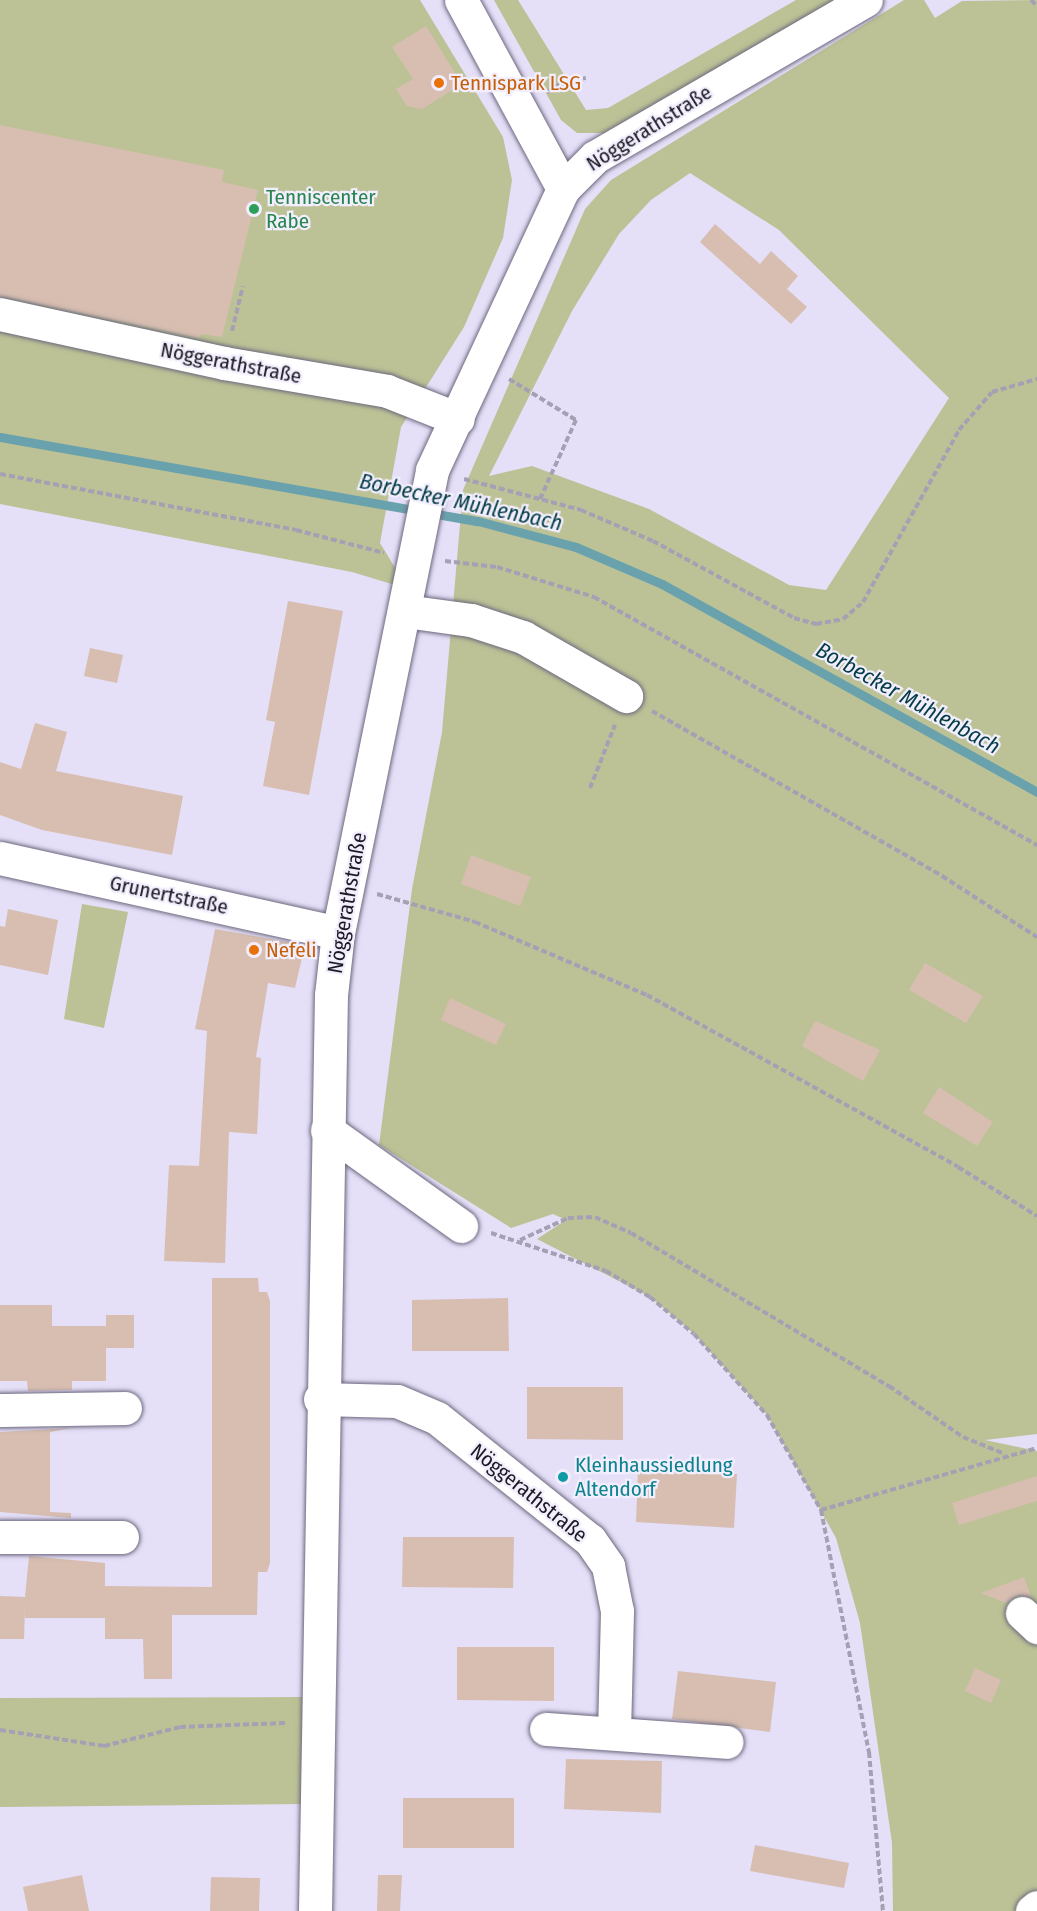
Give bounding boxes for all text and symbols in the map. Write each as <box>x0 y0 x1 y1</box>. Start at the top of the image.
place label: Tennispark LSG <box>451 70 581 96</box>
marker: Tennispark LSG <box>432 76 446 90</box>
street label: Nöggerathstraße <box>582 79 716 177</box>
place label: Tenniscenter Rabe <box>266 184 376 234</box>
marker: Tenniscenter Rabe <box>247 202 261 216</box>
street label: Nöggerathstraße <box>158 337 304 389</box>
water label: Borbecker Mühlenbach <box>357 468 565 536</box>
water label: Borbecker Mühlenbach <box>811 636 1005 760</box>
street label: Nöggerathstraße <box>322 830 372 976</box>
street label: Grunertstraße <box>107 870 231 920</box>
place label: Nefeli <box>266 937 317 963</box>
marker: Nefeli <box>247 943 261 957</box>
street label: Nöggerathstraße <box>466 1438 592 1548</box>
place label: Kleinhaussiedlung Altendorf <box>575 1452 733 1502</box>
marker: Kleinhaussiedlung Altendorf <box>556 1470 570 1484</box>

